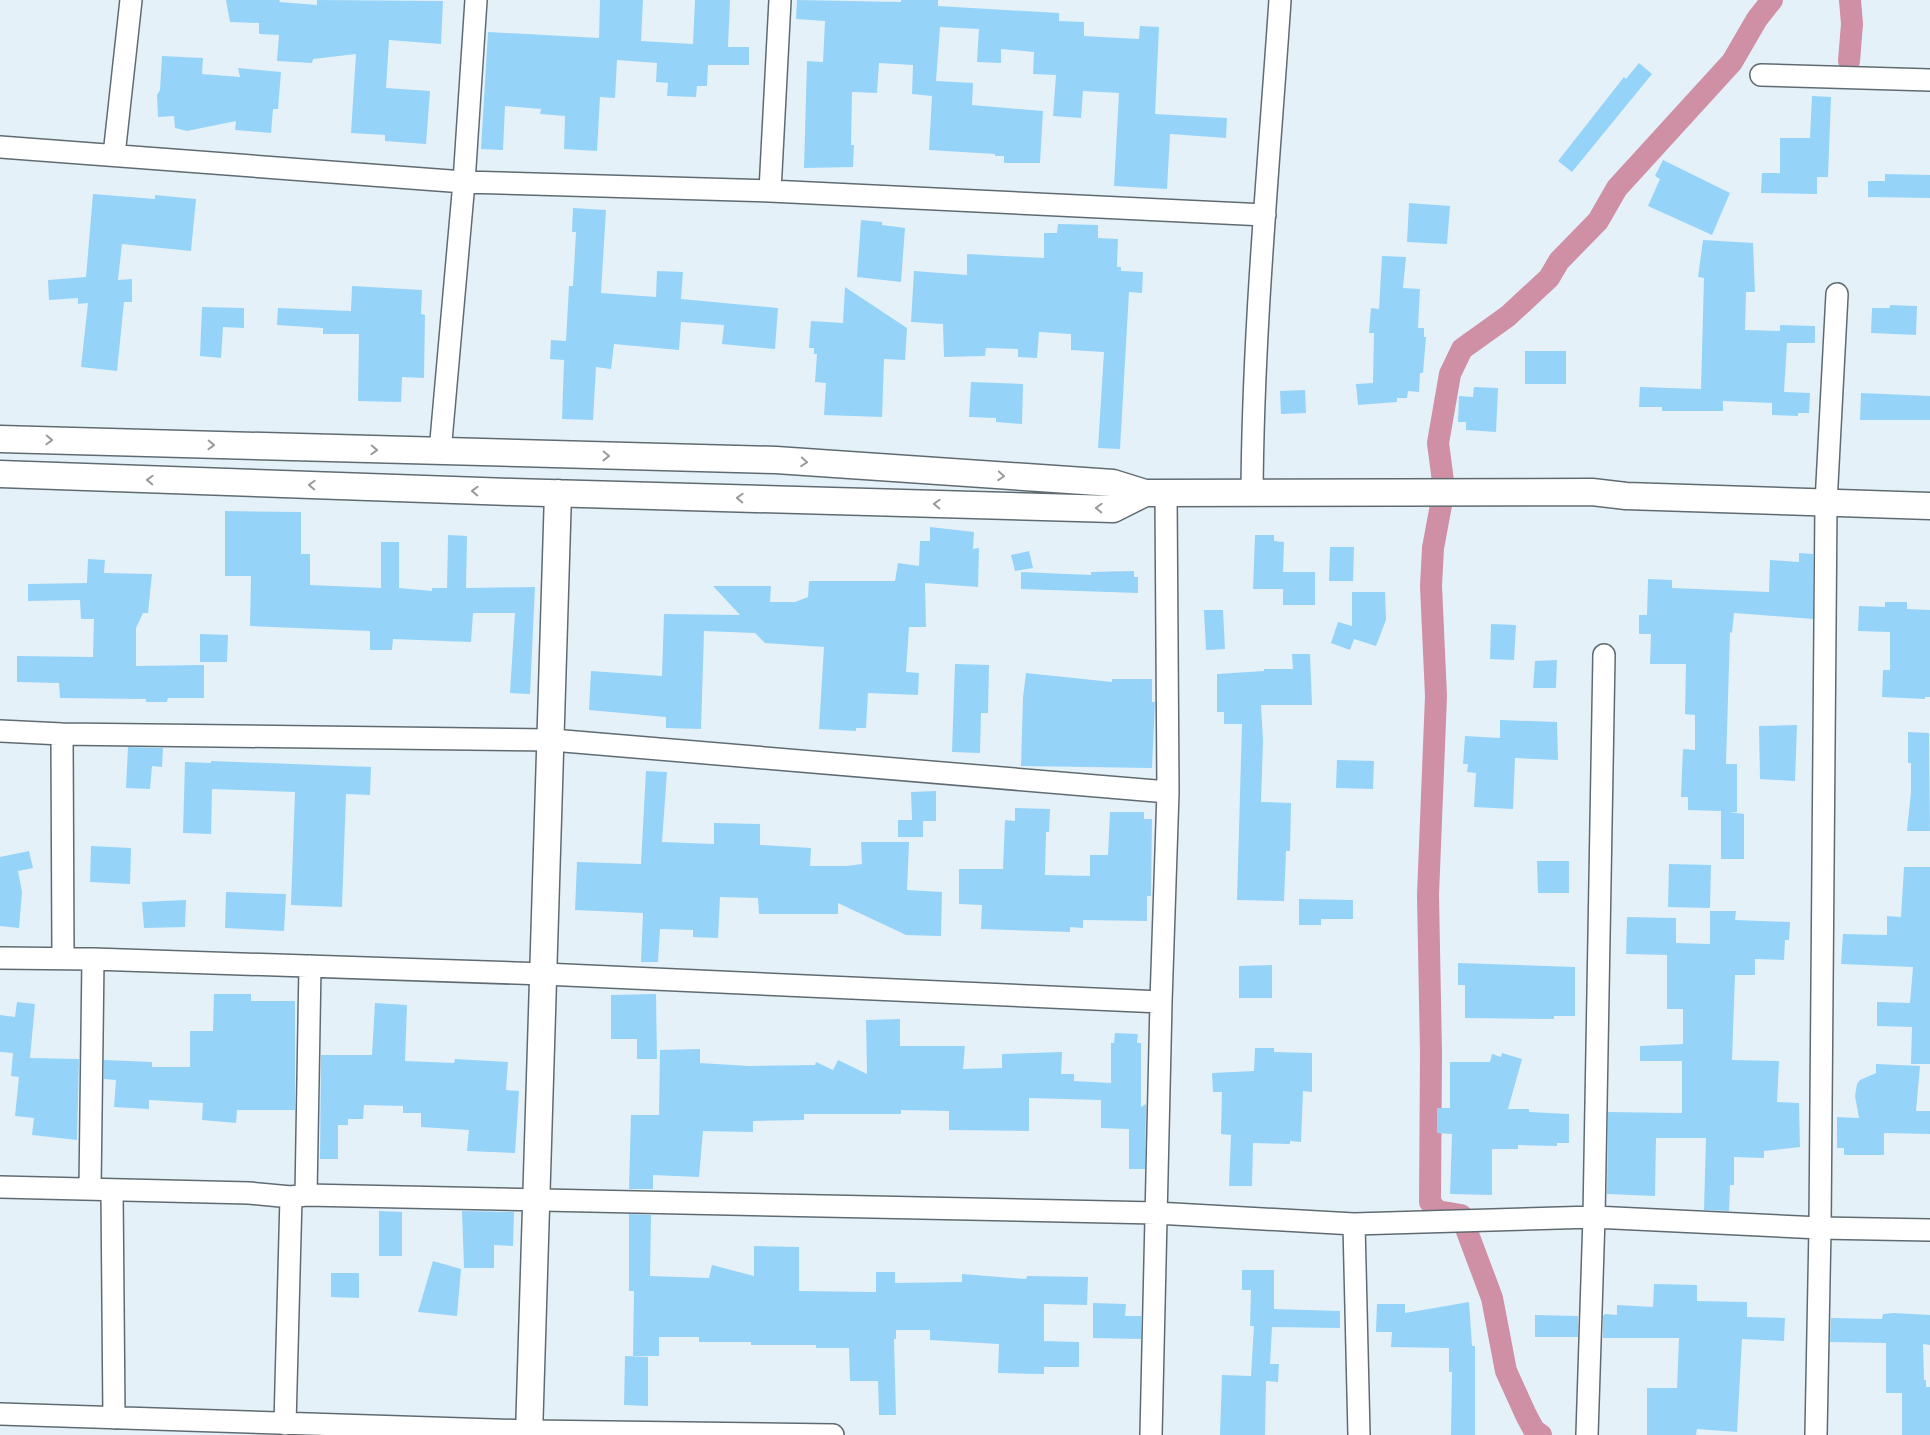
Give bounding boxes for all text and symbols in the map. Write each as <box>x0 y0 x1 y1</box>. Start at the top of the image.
one-way arrow <box>45 435 53 445</box>
one-way arrow <box>208 440 215 450</box>
one-way arrow <box>370 444 378 455</box>
one-way arrow <box>602 451 610 461</box>
one-way arrow <box>800 456 808 467</box>
one-way arrow <box>997 470 1005 481</box>
one-way arrow <box>146 474 154 485</box>
one-way arrow <box>308 480 316 491</box>
one-way arrow <box>470 486 478 496</box>
one-way arrow <box>735 493 743 504</box>
one-way arrow <box>933 499 940 509</box>
one-way arrow <box>1095 503 1103 514</box>

